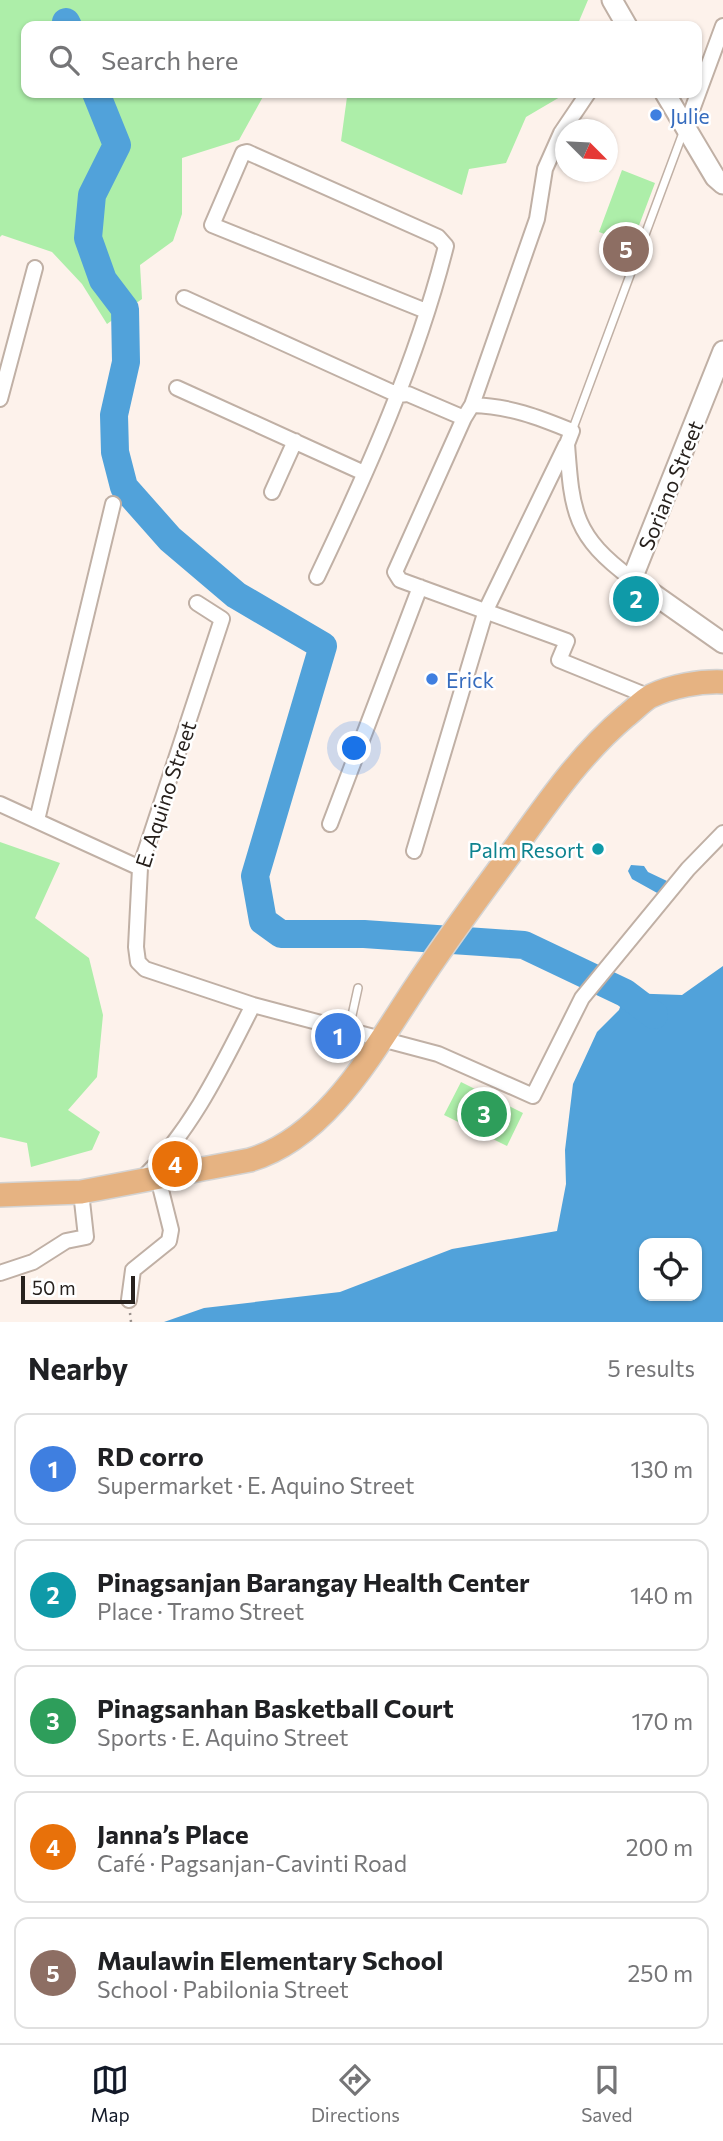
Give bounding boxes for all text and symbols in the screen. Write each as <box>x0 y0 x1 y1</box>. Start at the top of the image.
search box <box>21 21 702 98</box>
icon: search <box>45 41 83 79</box>
text: Search here <box>101 44 239 75</box>
place label: Julie <box>670 103 710 128</box>
marker: Julie <box>648 107 664 123</box>
north arrow <box>555 119 618 182</box>
pin: 5 <box>603 223 649 275</box>
street label: Soriano Street <box>633 417 707 553</box>
pin: 2 <box>613 573 659 625</box>
place label: Erick <box>446 667 494 692</box>
marker: Erick <box>424 671 440 687</box>
street label: E. Aquino Street <box>130 717 200 871</box>
your location <box>337 731 371 765</box>
place label: Palm Resort <box>469 837 584 862</box>
marker: Palm Resort <box>590 841 606 857</box>
pin: 1 <box>315 1010 361 1062</box>
pin: 3 <box>461 1088 507 1140</box>
pin: 4 <box>152 1138 198 1190</box>
map controls <box>639 1238 702 1301</box>
button: locate <box>639 1238 702 1301</box>
scale bar <box>21 1273 135 1305</box>
text: 50 m <box>32 1276 76 1299</box>
text: Nearby <box>28 1349 128 1386</box>
text: 5 results <box>607 1354 695 1382</box>
text: RD corro <box>97 1440 204 1471</box>
text: 1 <box>48 1455 58 1483</box>
text: 130 m <box>631 1455 693 1483</box>
text: Supermarket · E. Aquino Street <box>97 1471 414 1499</box>
text: Pinagsanjan Barangay Health Center <box>97 1566 530 1597</box>
text: 2 <box>46 1581 60 1609</box>
text: 140 m <box>630 1581 693 1609</box>
text: Place · Tramo Street <box>97 1597 304 1625</box>
text: Pinagsanhan Basketball Court <box>97 1692 454 1723</box>
text: 3 <box>46 1707 60 1735</box>
text: 170 m <box>632 1707 693 1735</box>
text: Sports · E. Aquino Street <box>97 1723 349 1751</box>
text: Janna’s Place <box>97 1818 249 1849</box>
text: 4 <box>46 1833 60 1861</box>
text: 200 m <box>626 1833 693 1861</box>
text: Café · Pagsanjan-Cavinti Road <box>97 1849 407 1877</box>
text: Maulawin Elementary School <box>97 1944 443 1975</box>
text: 5 <box>46 1959 60 1987</box>
text: 250 m <box>628 1959 693 1987</box>
text: School · Pabilonia Street <box>97 1975 349 2003</box>
tab: Map <box>91 2061 130 2126</box>
tab: Directions <box>311 2061 400 2126</box>
tab: Saved <box>581 2061 632 2126</box>

